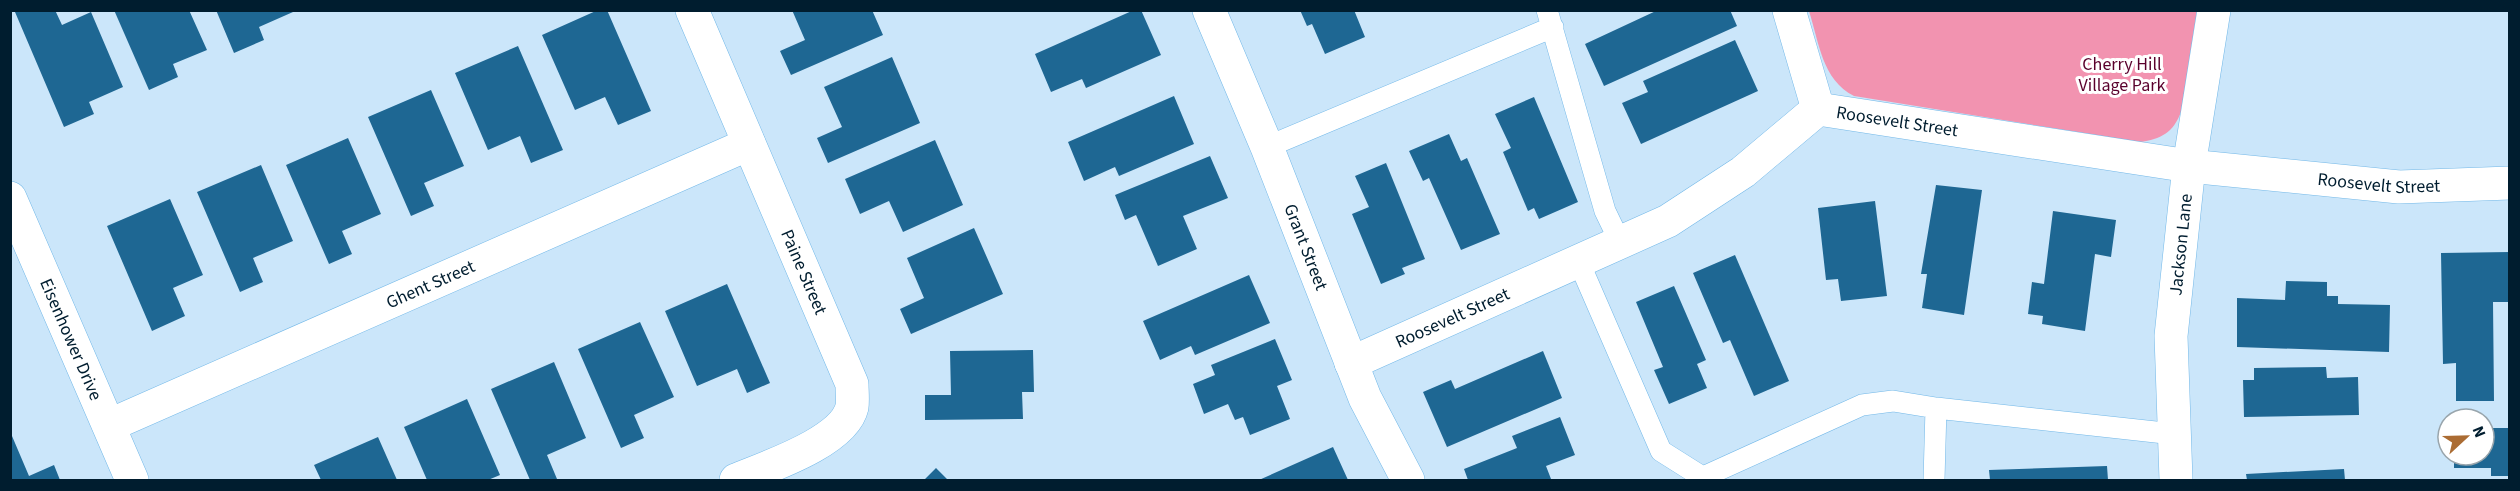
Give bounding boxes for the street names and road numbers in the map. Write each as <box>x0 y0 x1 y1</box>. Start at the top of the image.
street label: Roosevelt Street <box>1835 99 1960 143</box>
street label: Roosevelt Street <box>2316 166 2441 200</box>
street label: Jackson Lane <box>2163 192 2198 297</box>
street label: Grant Street <box>1278 200 1334 294</box>
street label: Paine Street <box>775 226 833 319</box>
street label: Ghent Street <box>382 254 479 315</box>
street label: Eisenhower Drive <box>34 274 109 404</box>
street label: Roosevelt Street <box>1391 281 1513 354</box>

